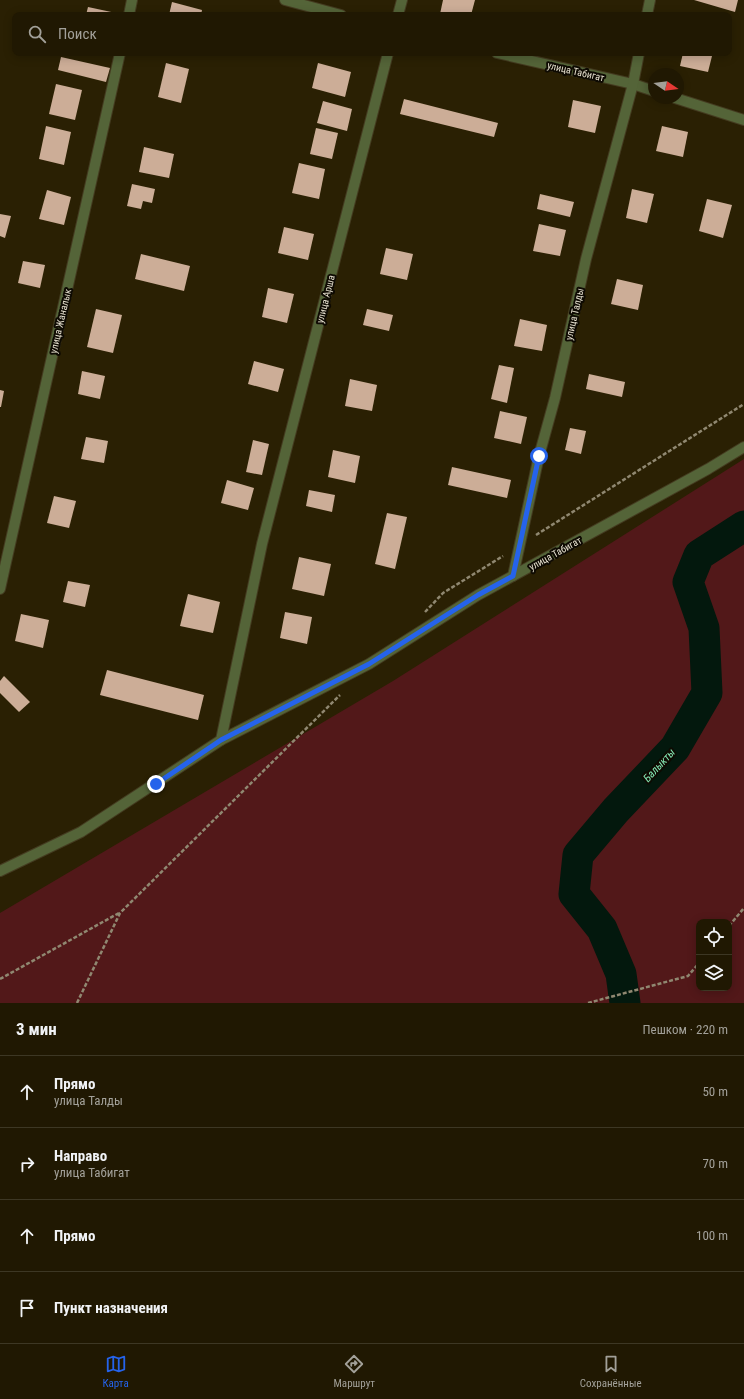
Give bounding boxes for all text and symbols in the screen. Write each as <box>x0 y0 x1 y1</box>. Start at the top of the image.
search box <box>12 12 732 56</box>
icon: search <box>26 23 48 45</box>
text: Поиск <box>58 25 97 43</box>
street label: улица Табигат <box>546 60 606 83</box>
north arrow <box>648 68 684 104</box>
street label: улица Арша <box>314 274 337 324</box>
street label: улица Талды <box>563 287 586 341</box>
street label: улица Жаналык <box>48 288 73 354</box>
route start <box>530 447 548 465</box>
street label: улица Табигат <box>527 534 583 572</box>
water label: Балыкты <box>641 746 678 785</box>
route end <box>147 775 165 793</box>
map controls <box>696 919 732 991</box>
button: locate <box>696 919 732 955</box>
button: layers <box>696 955 732 991</box>
text: 3 мин <box>16 1019 57 1039</box>
text: Пешком · 220 m <box>642 1022 728 1037</box>
text: Прямо <box>54 1075 95 1093</box>
icon: ahead <box>16 1081 38 1103</box>
text: 50 m <box>702 1084 728 1099</box>
text: улица Талды <box>54 1093 123 1108</box>
text: Направо <box>54 1147 107 1165</box>
icon: right <box>16 1153 38 1175</box>
text: 70 m <box>702 1156 728 1171</box>
text: улица Табигат <box>54 1165 130 1180</box>
icon: ahead <box>16 1225 38 1247</box>
text: Прямо <box>54 1227 95 1245</box>
text: 100 m <box>696 1228 728 1243</box>
icon: arrive <box>16 1297 38 1319</box>
text: Пункт назначения <box>54 1299 168 1317</box>
tab: Карта <box>102 1353 129 1390</box>
tab: Маршрут <box>334 1353 375 1390</box>
tab: Сохранённые <box>580 1353 642 1390</box>

